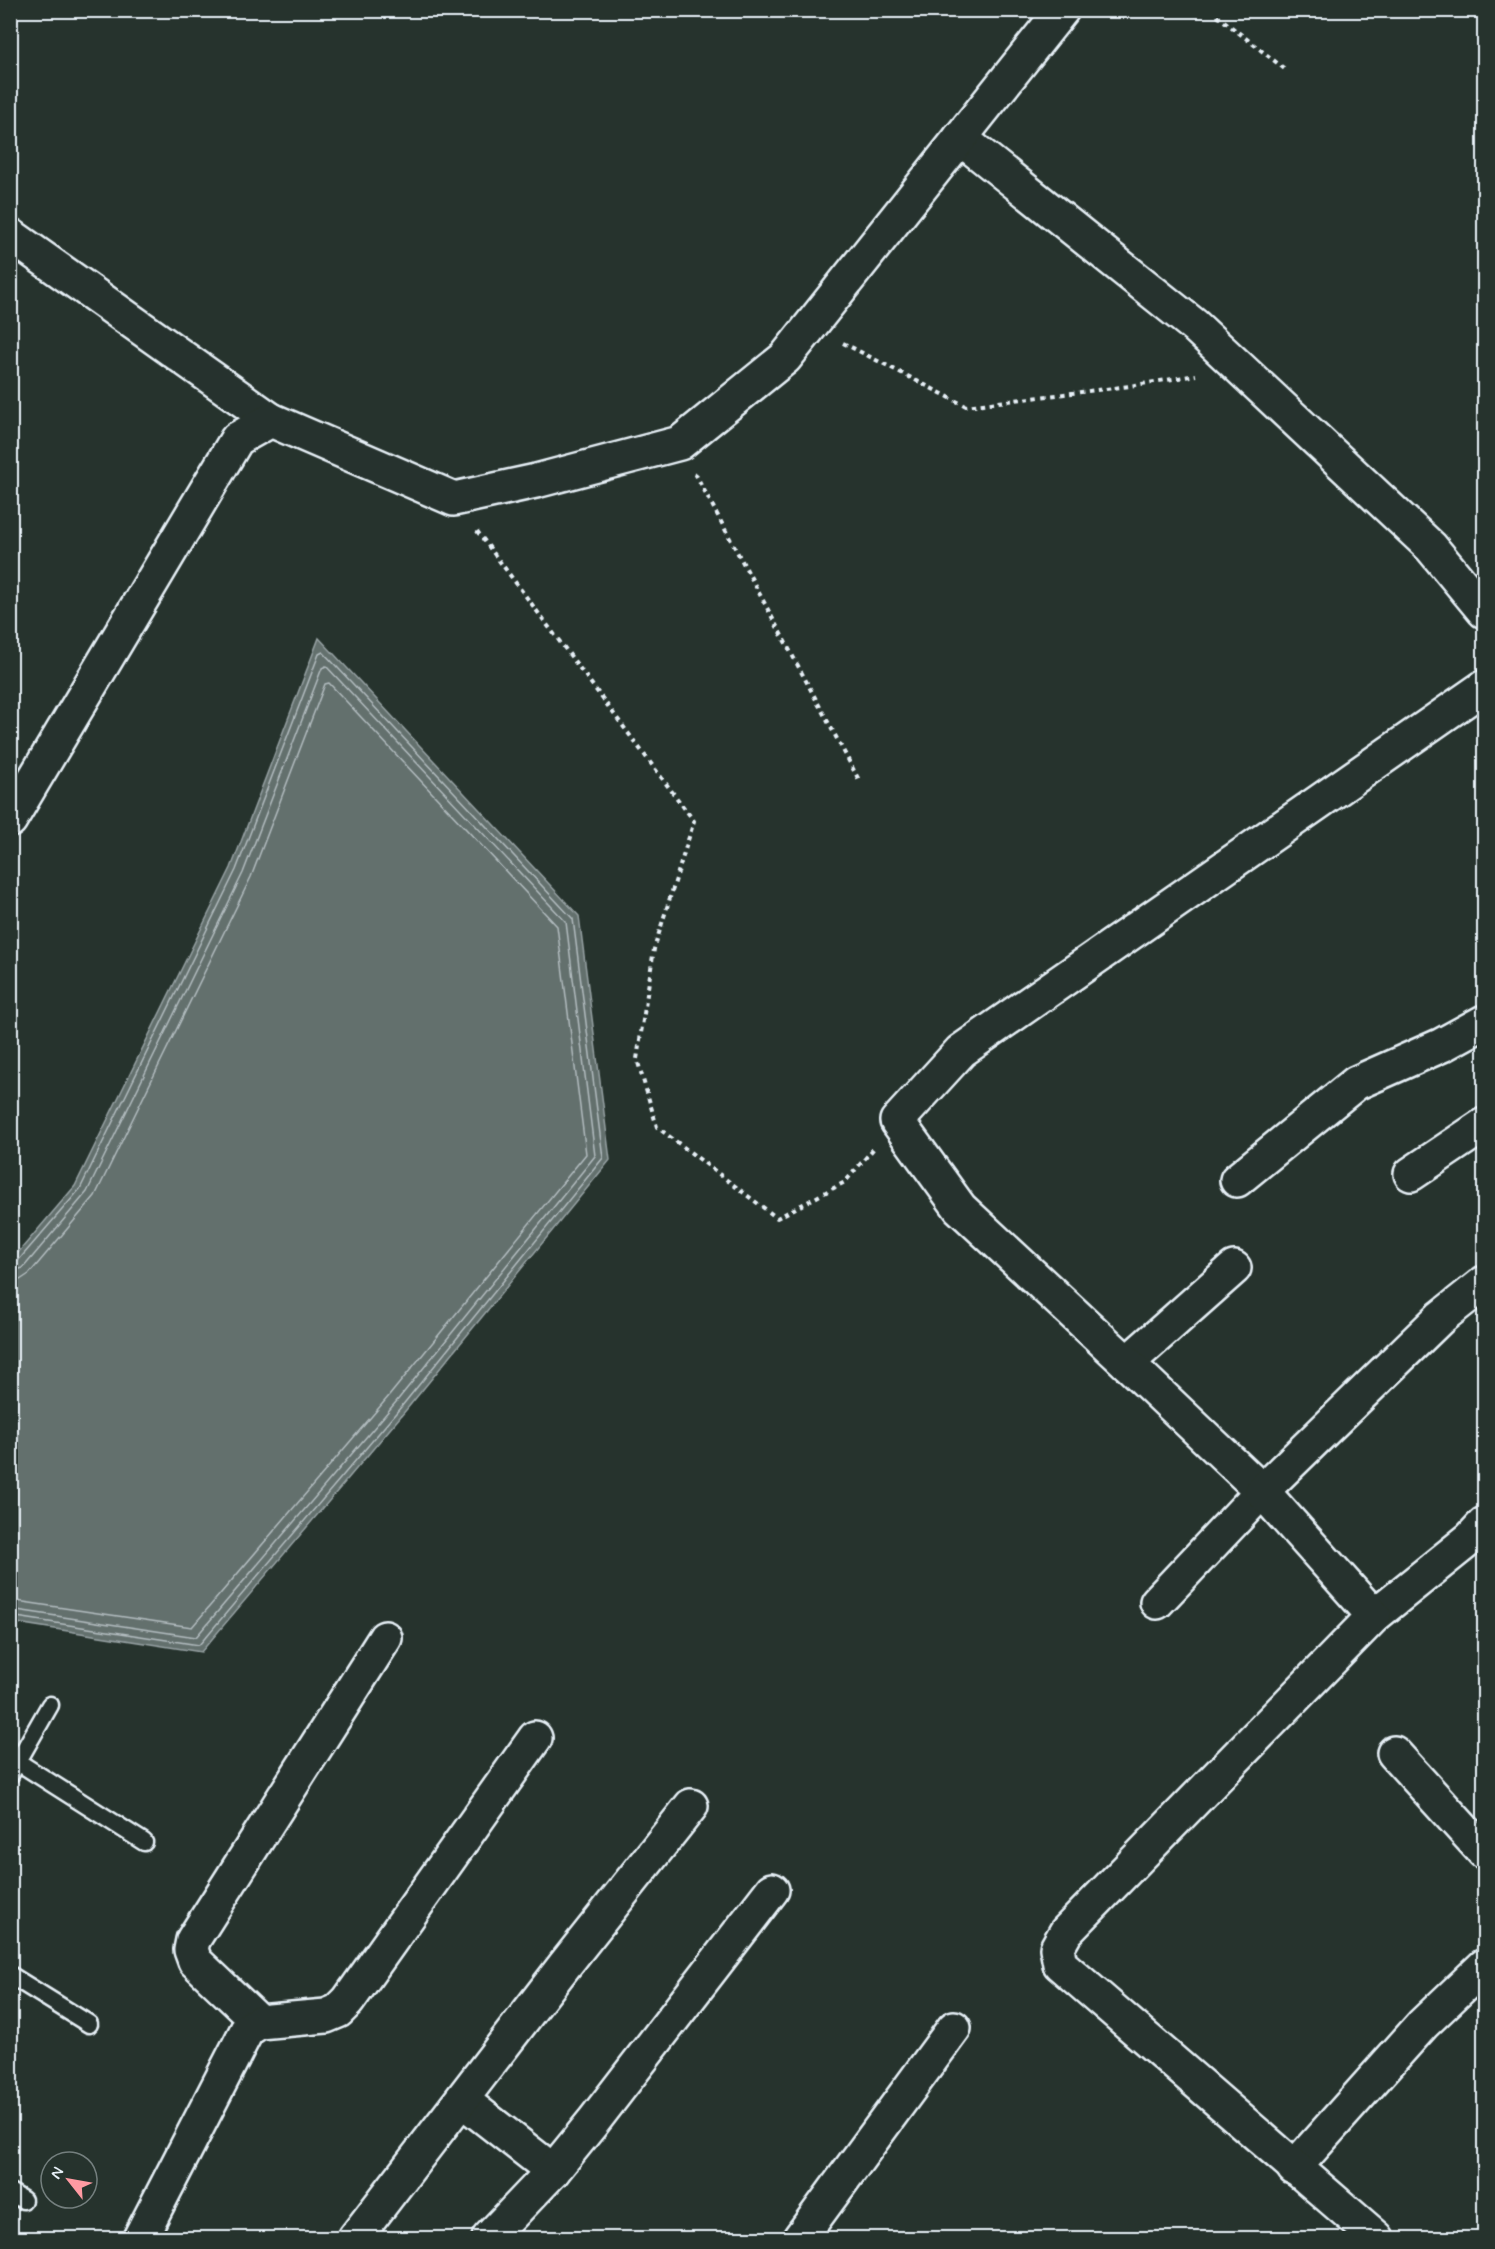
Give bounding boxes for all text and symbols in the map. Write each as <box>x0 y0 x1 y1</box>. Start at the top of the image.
north arrow <box>39 2150 99 2210</box>
text: N <box>46 2163 69 2183</box>

